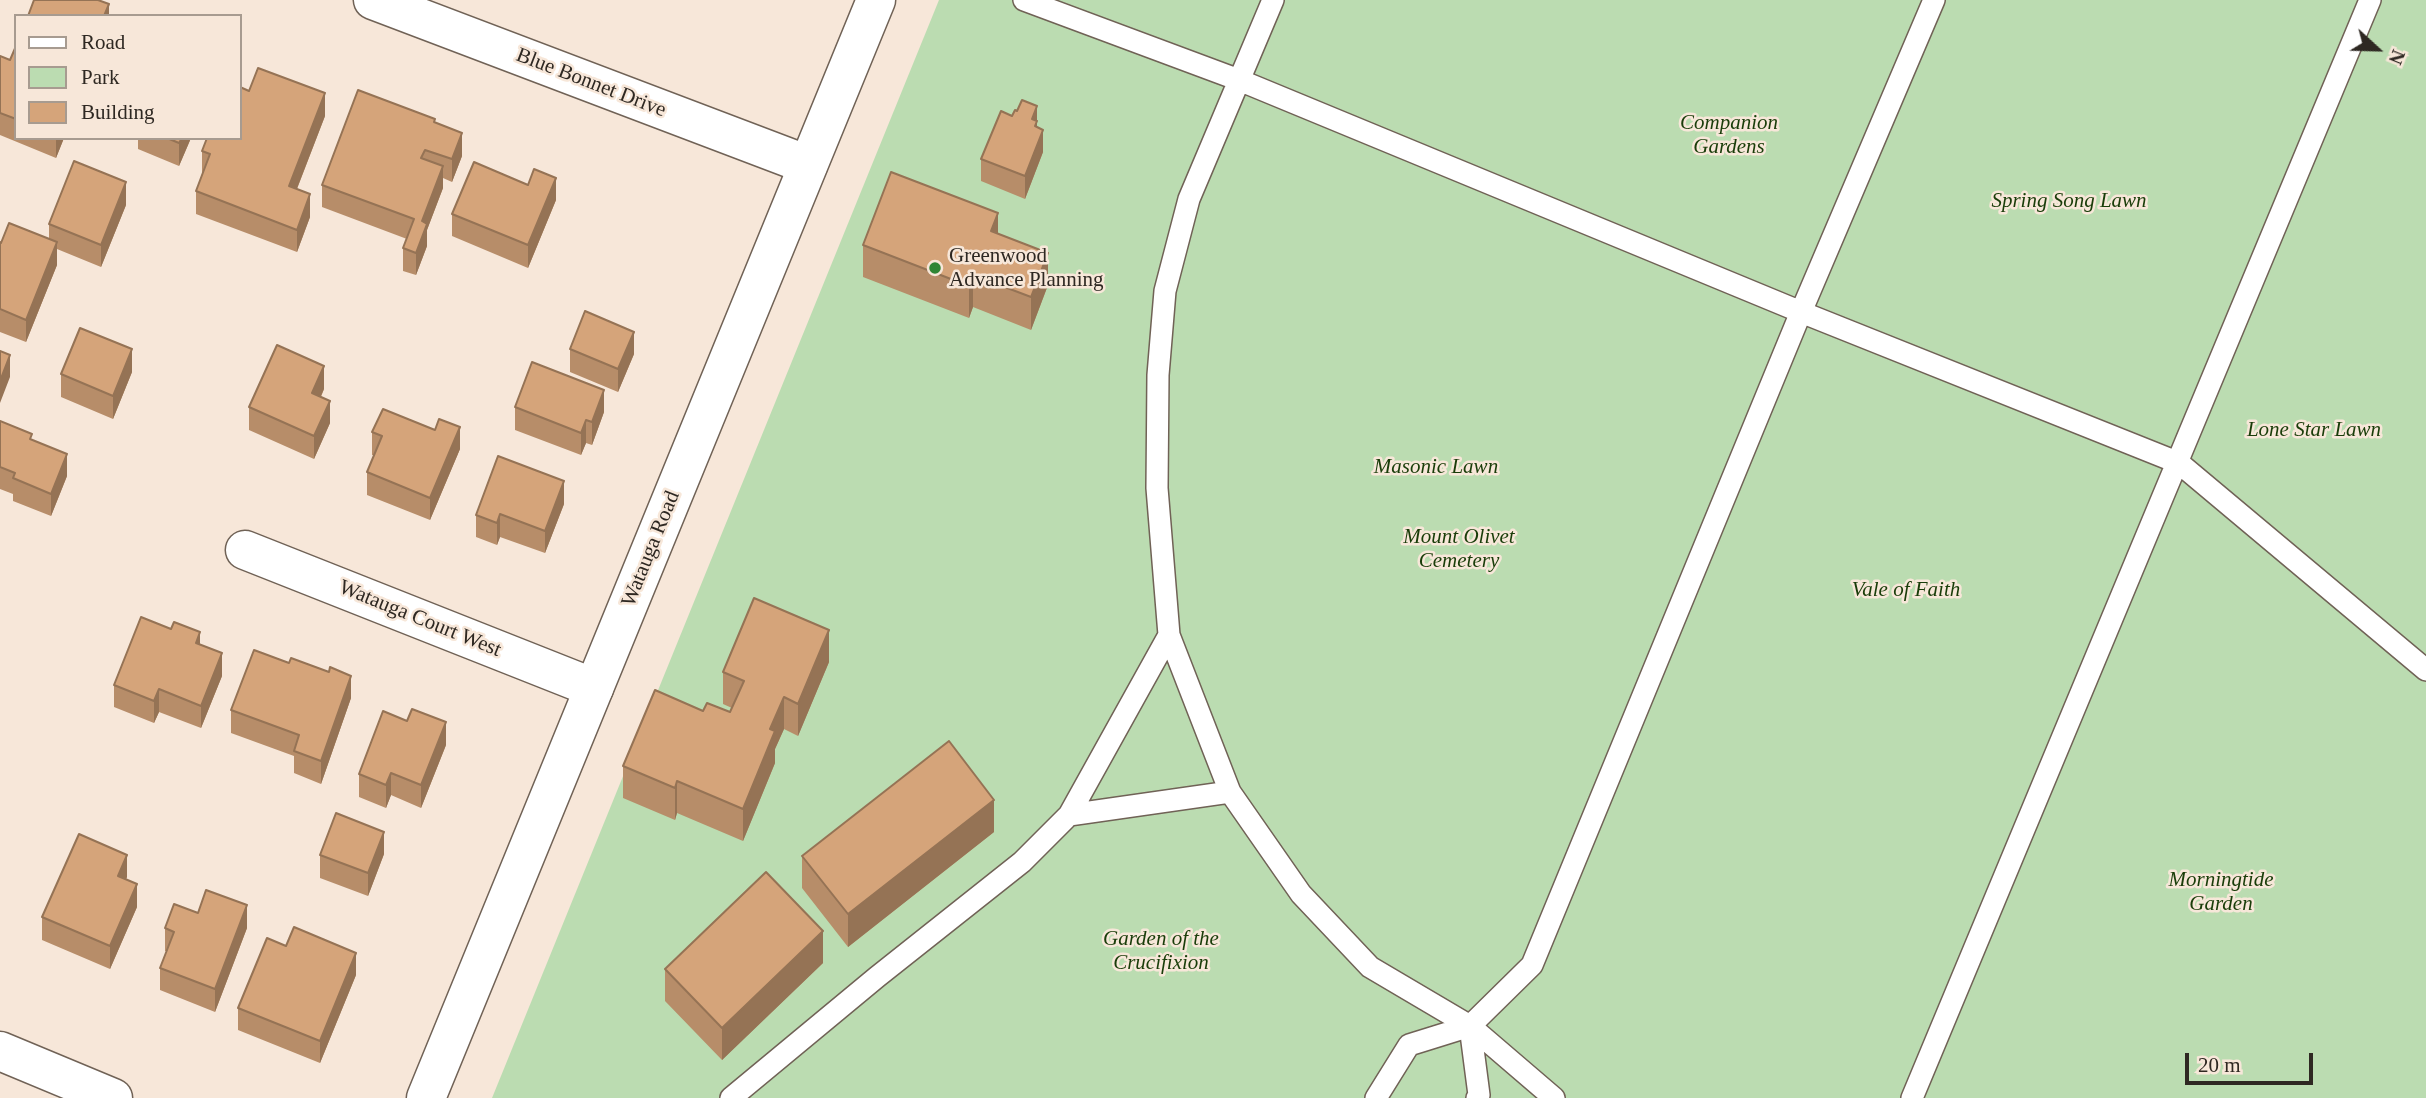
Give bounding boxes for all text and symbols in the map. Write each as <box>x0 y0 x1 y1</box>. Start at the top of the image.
legend <box>14 14 242 140</box>
north arrow <box>2342 14 2412 84</box>
text: Road <box>81 30 125 54</box>
street label: Blue Bonnet Drive <box>512 43 670 123</box>
text: N <box>2385 47 2409 67</box>
text: Park <box>81 65 120 89</box>
text: Building <box>81 100 155 124</box>
park label: Companion Gardens <box>1680 110 1778 160</box>
park label: Spring Song Lawn <box>1991 188 2147 214</box>
place label: Greenwood Advance Planning <box>949 243 1104 293</box>
marker: Greenwood Advance Planning <box>927 260 943 276</box>
park label: Lone Star Lawn <box>2247 417 2381 443</box>
park label: Masonic Lawn <box>1374 454 1498 480</box>
street label: Watauga Road <box>616 487 686 611</box>
park label: Mount Olivet Cemetery <box>1403 524 1515 574</box>
street label: Watauga Court West <box>335 575 505 663</box>
park label: Vale of Faith <box>1852 577 1960 603</box>
park label: Morningtide Garden <box>2169 867 2273 917</box>
park label: Garden of the Crucifixion <box>1103 926 1219 976</box>
scale bar <box>2188 1038 2316 1082</box>
text: 20 m <box>2198 1053 2241 1077</box>

